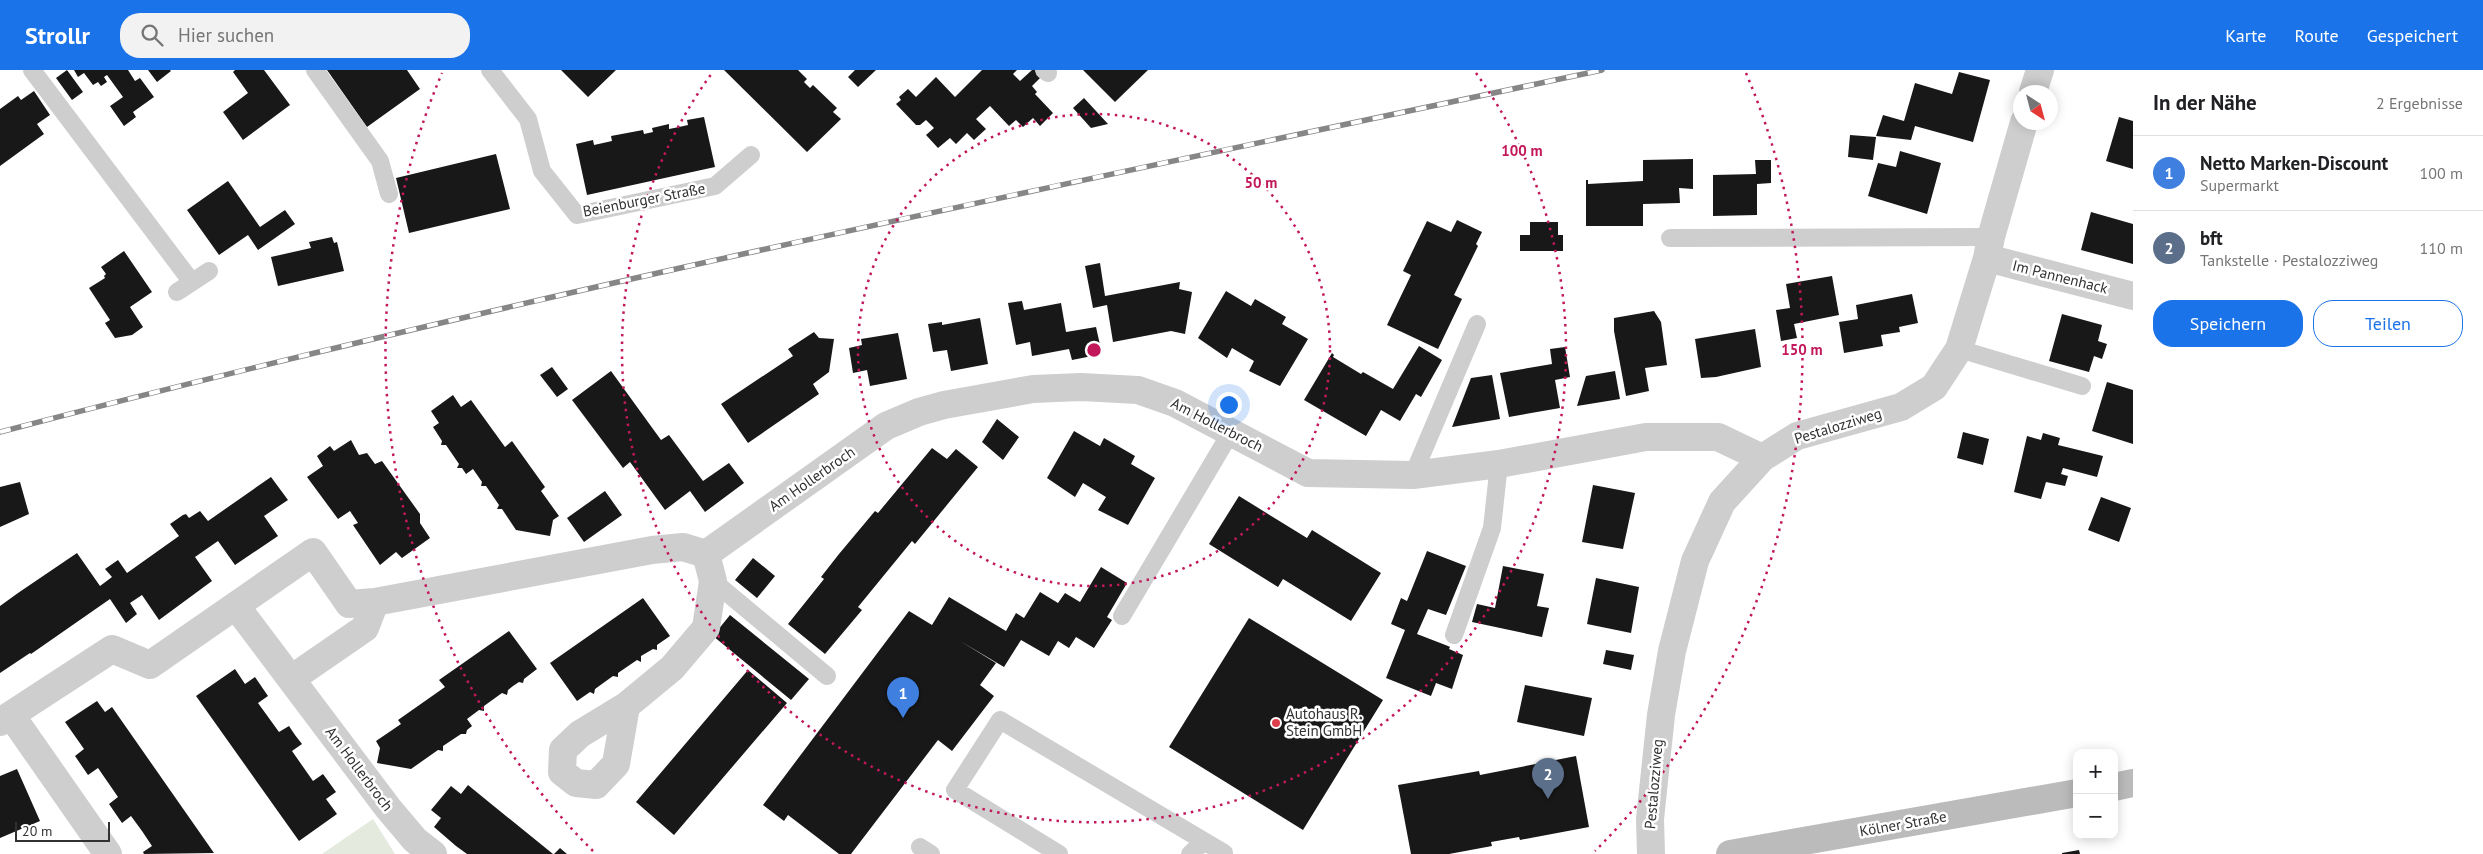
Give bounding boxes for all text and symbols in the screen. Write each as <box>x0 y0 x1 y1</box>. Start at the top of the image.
search box <box>120 13 470 58</box>
text: Strollr <box>25 20 90 51</box>
icon: search <box>138 21 166 49</box>
text: Hier suchen <box>178 23 274 47</box>
text: Karte <box>2225 24 2266 47</box>
text: Route <box>2294 24 2339 47</box>
text: Gespeichert <box>2367 24 2458 47</box>
north arrow <box>2013 85 2058 130</box>
text: In der Nähe <box>2153 89 2257 116</box>
text: 2 Ergebnisse <box>2376 93 2463 113</box>
text: 100 m <box>1501 141 1543 160</box>
text: Netto Marken-Discount <box>2200 151 2388 175</box>
text: 1 <box>2164 163 2174 183</box>
text: 100 m <box>2420 163 2463 183</box>
text: 50 m <box>1245 173 1277 192</box>
text: Supermarkt <box>2200 175 2279 195</box>
street label: Beienburger Straße <box>581 178 707 221</box>
text: bft <box>2200 226 2223 250</box>
text: 2 <box>2164 238 2174 258</box>
text: 110 m <box>2420 238 2463 258</box>
text: Tankstelle · Pestalozziweg <box>2200 250 2378 270</box>
street label: Im Pannenhack <box>2010 255 2111 298</box>
button: Speichern <box>2153 300 2303 347</box>
button: Teilen <box>2313 300 2463 347</box>
text: 150 m <box>1781 340 1823 359</box>
centre of rings <box>1085 341 1103 359</box>
your location <box>1216 392 1242 418</box>
street label: Am Hollerbroch <box>1168 393 1266 456</box>
street label: Pestalozziweg <box>1792 403 1884 448</box>
street label: Am Hollerbroch <box>765 442 858 515</box>
pin: 1 <box>887 677 919 718</box>
place label: Autohaus R. Stein GmbH <box>1286 704 1362 740</box>
marker: Autohaus R. Stein GmbH <box>1270 717 1282 729</box>
street label: Am Hollerbroch <box>321 723 397 815</box>
street label: Pestalozziweg <box>1640 738 1667 830</box>
map controls <box>2073 749 2118 839</box>
button: + <box>2073 749 2118 794</box>
pin: 2 <box>1532 758 1564 799</box>
button: − <box>2073 794 2118 839</box>
street label: Kölner Straße <box>1858 807 1948 840</box>
scale bar <box>15 819 110 842</box>
text: 20 m <box>22 822 52 840</box>

